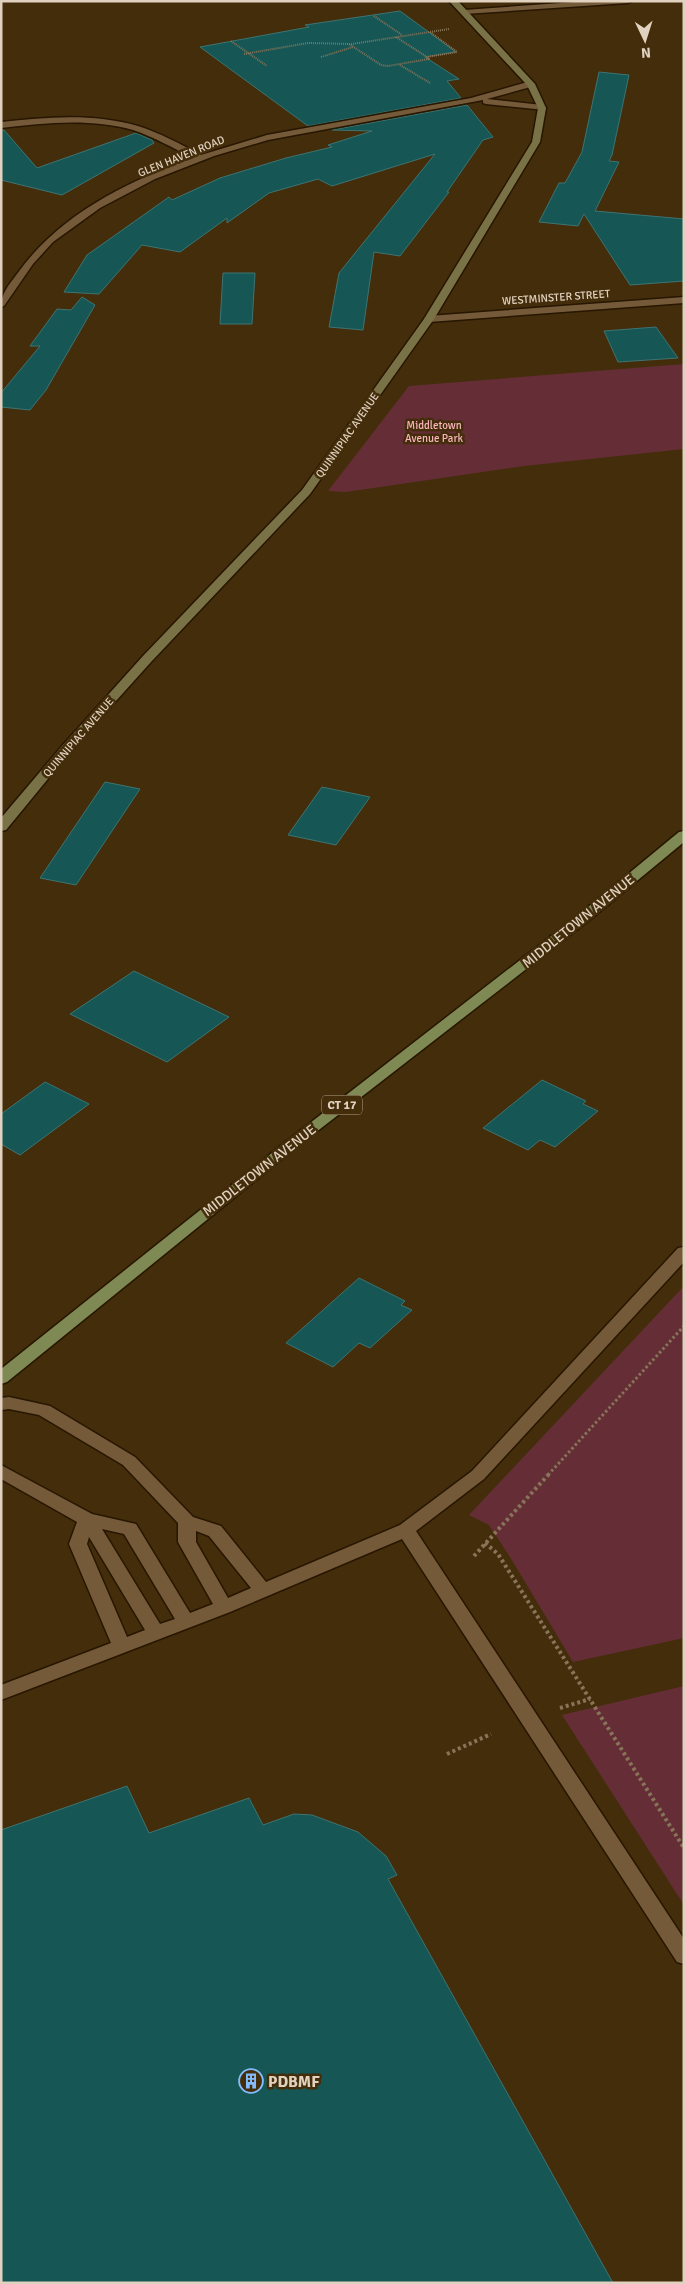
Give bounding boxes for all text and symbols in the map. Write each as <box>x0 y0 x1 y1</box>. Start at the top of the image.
north arrow <box>620 15 670 65</box>
text: N <box>640 44 651 61</box>
street label: GLEN HAVEN ROAD <box>136 133 226 180</box>
street label: WESTMINSTER STREET <box>502 287 611 308</box>
street label: QUINNIPIAC AVENUE <box>313 390 382 480</box>
park label: Middletown Avenue Park <box>405 419 463 445</box>
street label: QUINNIPIAC AVENUE <box>40 695 116 780</box>
street label: MIDDLETOWN AVENUE <box>519 871 638 972</box>
road number: CT 17 <box>322 1096 362 1114</box>
street label: MIDDLETOWN AVENUE <box>199 1121 320 1220</box>
building icon: PDBMF <box>238 2068 264 2094</box>
place label: PDBMF <box>268 2072 320 2092</box>

